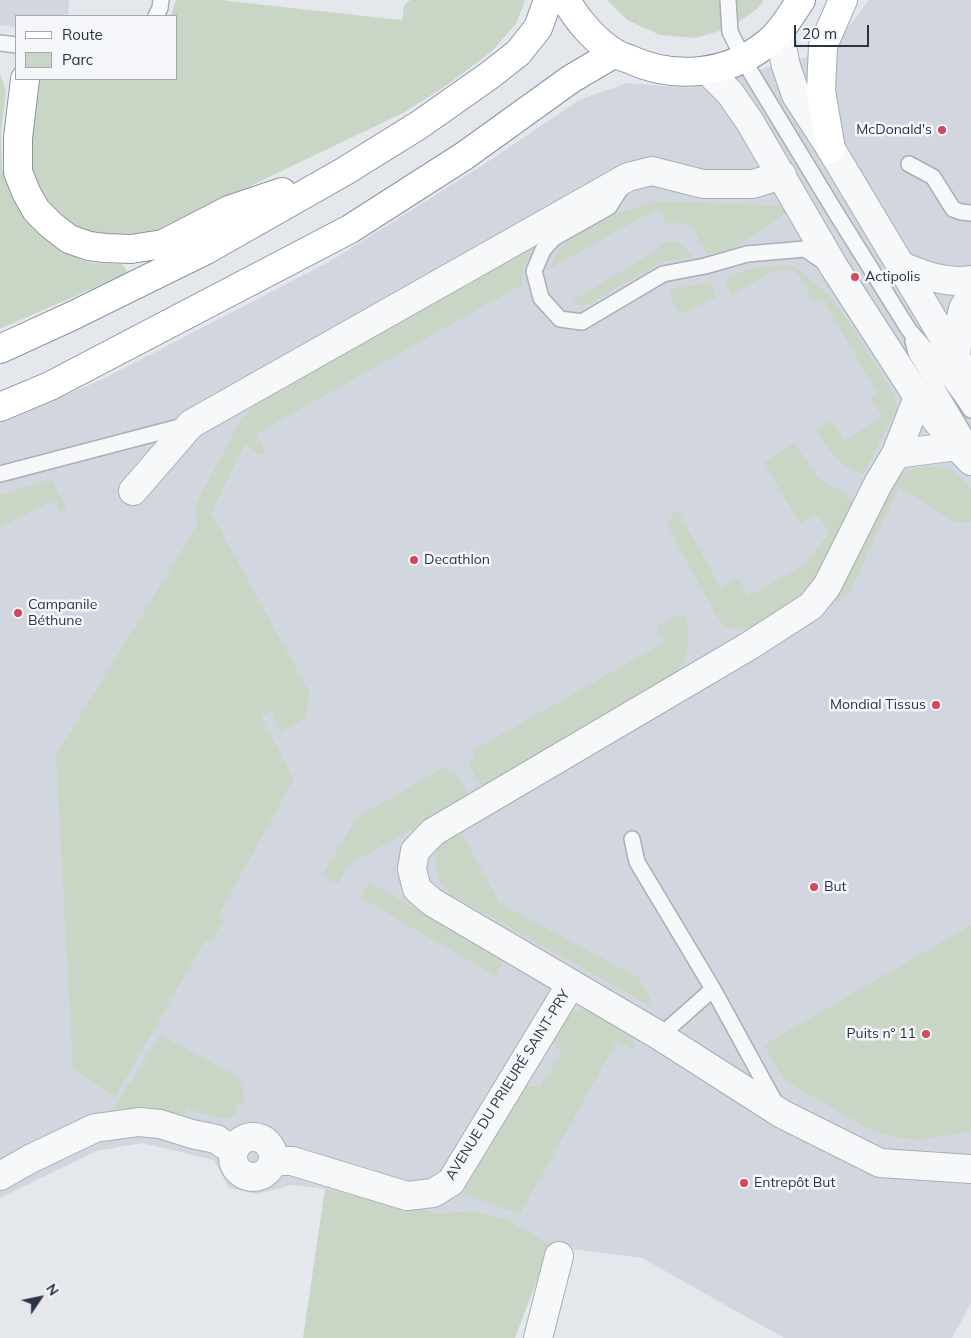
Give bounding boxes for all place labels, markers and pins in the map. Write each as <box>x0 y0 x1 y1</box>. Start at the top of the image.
place label: McDonald's <box>856 122 932 138</box>
marker: McDonald's <box>936 124 948 136</box>
place label: Actipolis <box>865 269 920 285</box>
marker: Actipolis <box>849 271 861 283</box>
place label: Decathlon <box>424 552 490 568</box>
marker: Decathlon <box>408 554 420 566</box>
place label: Campanile Béthune <box>28 597 97 630</box>
marker: Campanile Béthune <box>12 607 24 619</box>
place label: Mondial Tissus <box>830 697 926 713</box>
marker: Mondial Tissus <box>930 699 942 711</box>
place label: But <box>824 879 846 895</box>
marker: But <box>808 881 820 893</box>
place label: Puits n° 11 <box>847 1026 916 1042</box>
marker: Puits n° 11 <box>920 1028 932 1040</box>
place label: Entrepôt But <box>754 1175 835 1191</box>
marker: Entrepôt But <box>738 1177 750 1189</box>

